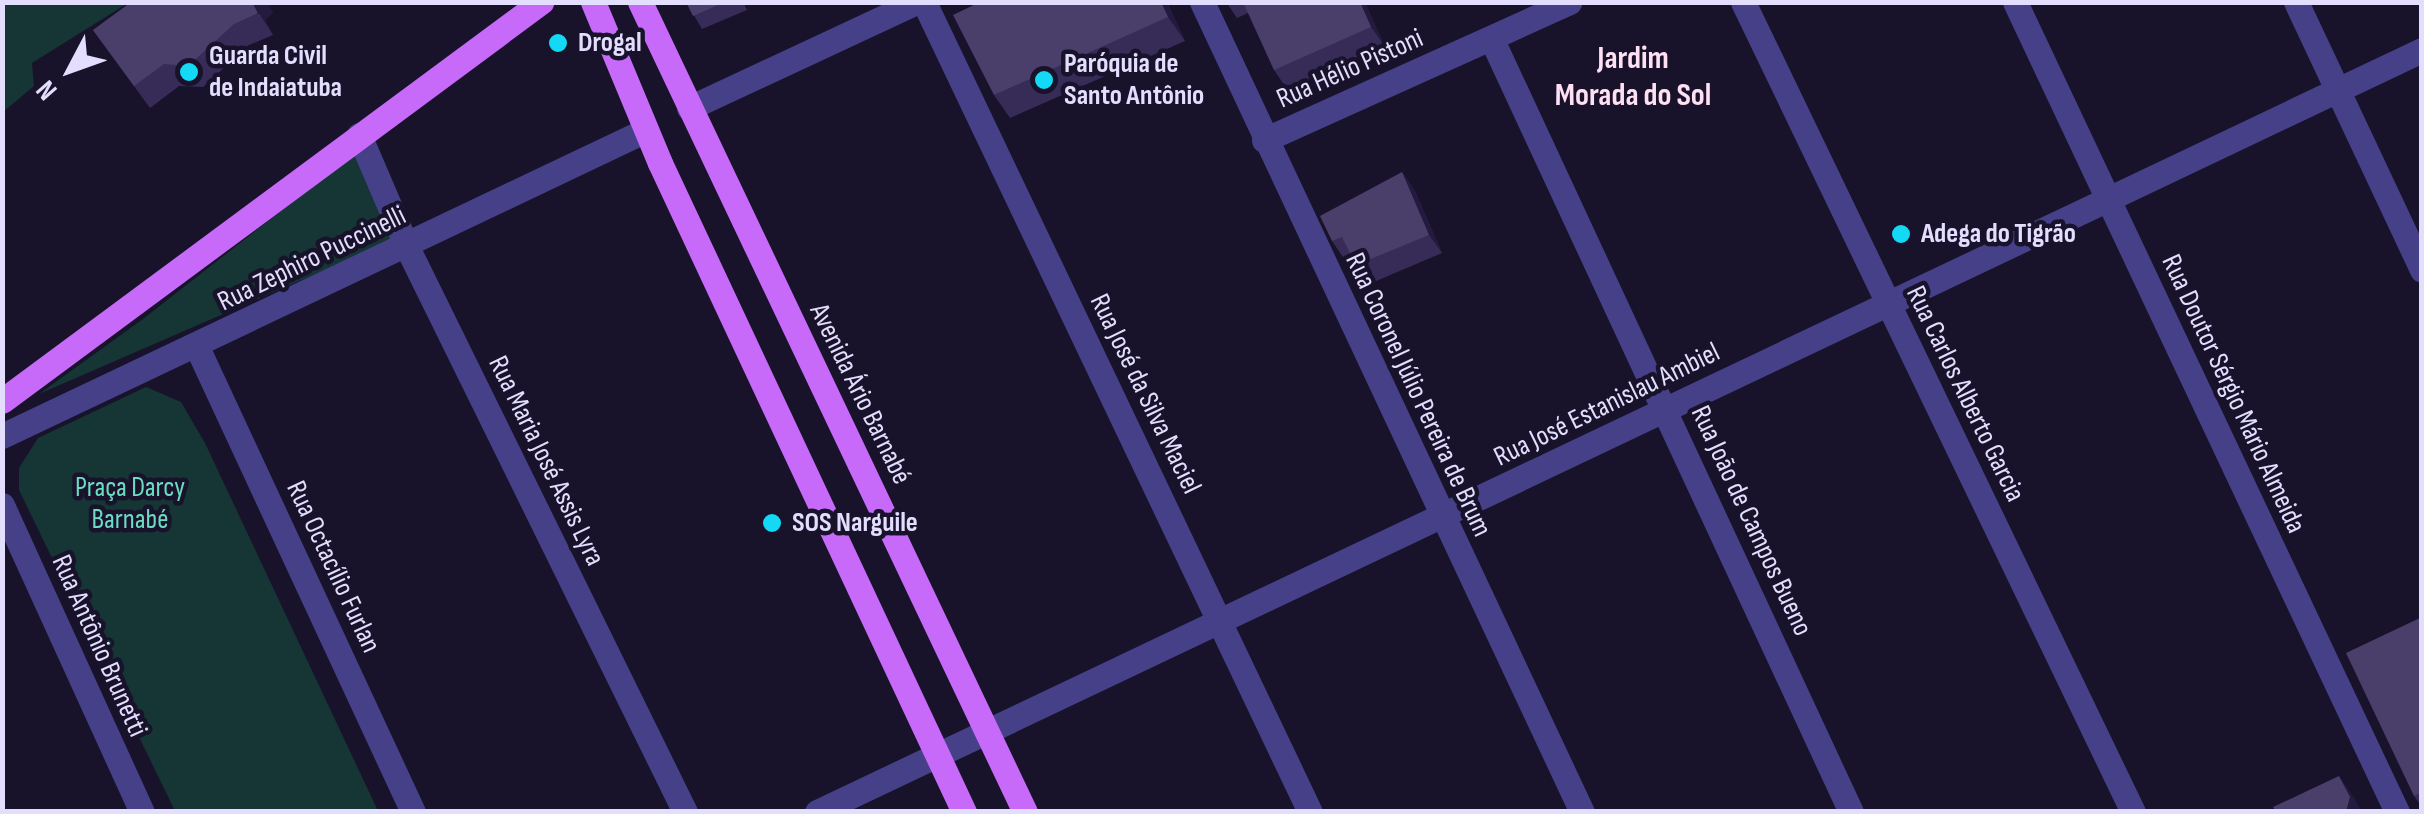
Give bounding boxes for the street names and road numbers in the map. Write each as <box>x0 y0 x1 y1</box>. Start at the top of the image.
street label: Rua Hélio Pistoni <box>1272 22 1428 116</box>
street label: Rua Zephiro Puccinelli <box>212 199 412 319</box>
street label: Rua Coronel Júlio Pereira de Brum <box>1337 248 1499 542</box>
street label: Rua Doutor Sérgio Mário Almeida <box>2154 249 2312 539</box>
street label: Rua Carlos Alberto Garcia <box>1898 281 2032 507</box>
street label: Rua José da Silva Maciel <box>1082 289 1208 499</box>
street label: Avenida Ário Barnabé <box>802 298 918 490</box>
street label: Rua José Estanislau Ambiel <box>1489 336 1725 474</box>
street label: Rua Maria José Assis Lyra <box>481 351 611 571</box>
street label: Rua João de Campos Bueno <box>1683 401 1819 641</box>
street label: Rua Octacílio Furlan <box>279 476 387 658</box>
street label: Rua Antônio Brunetti <box>44 550 154 742</box>

